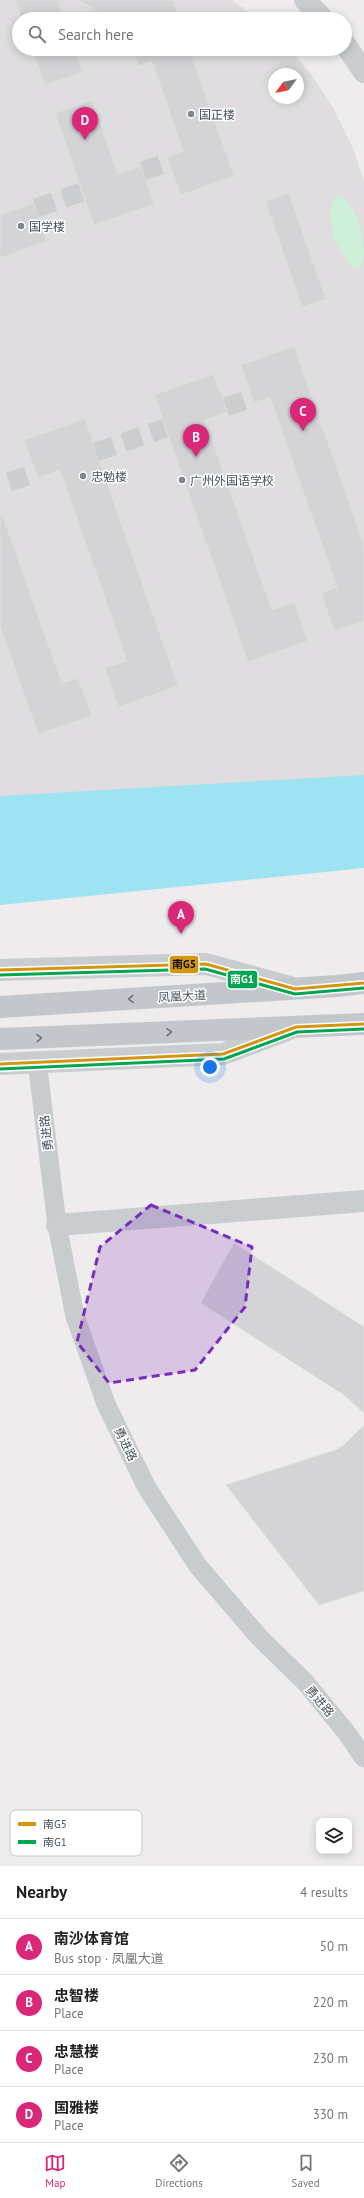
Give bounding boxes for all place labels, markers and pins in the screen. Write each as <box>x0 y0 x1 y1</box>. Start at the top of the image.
pin: D <box>72 107 98 140</box>
place label: 国正楼 <box>199 107 235 122</box>
marker: 国正楼 <box>186 109 196 119</box>
place label: 国学楼 <box>29 219 65 234</box>
marker: 国学楼 <box>16 221 26 231</box>
pin: C <box>290 398 316 431</box>
pin: B <box>183 424 209 457</box>
place label: 忠勉楼 <box>91 469 127 484</box>
marker: 忠勉楼 <box>78 471 88 481</box>
place label: 广州外国语学校 <box>190 473 274 488</box>
marker: 广州外国语学校 <box>177 475 187 485</box>
pin: A <box>168 901 194 934</box>

